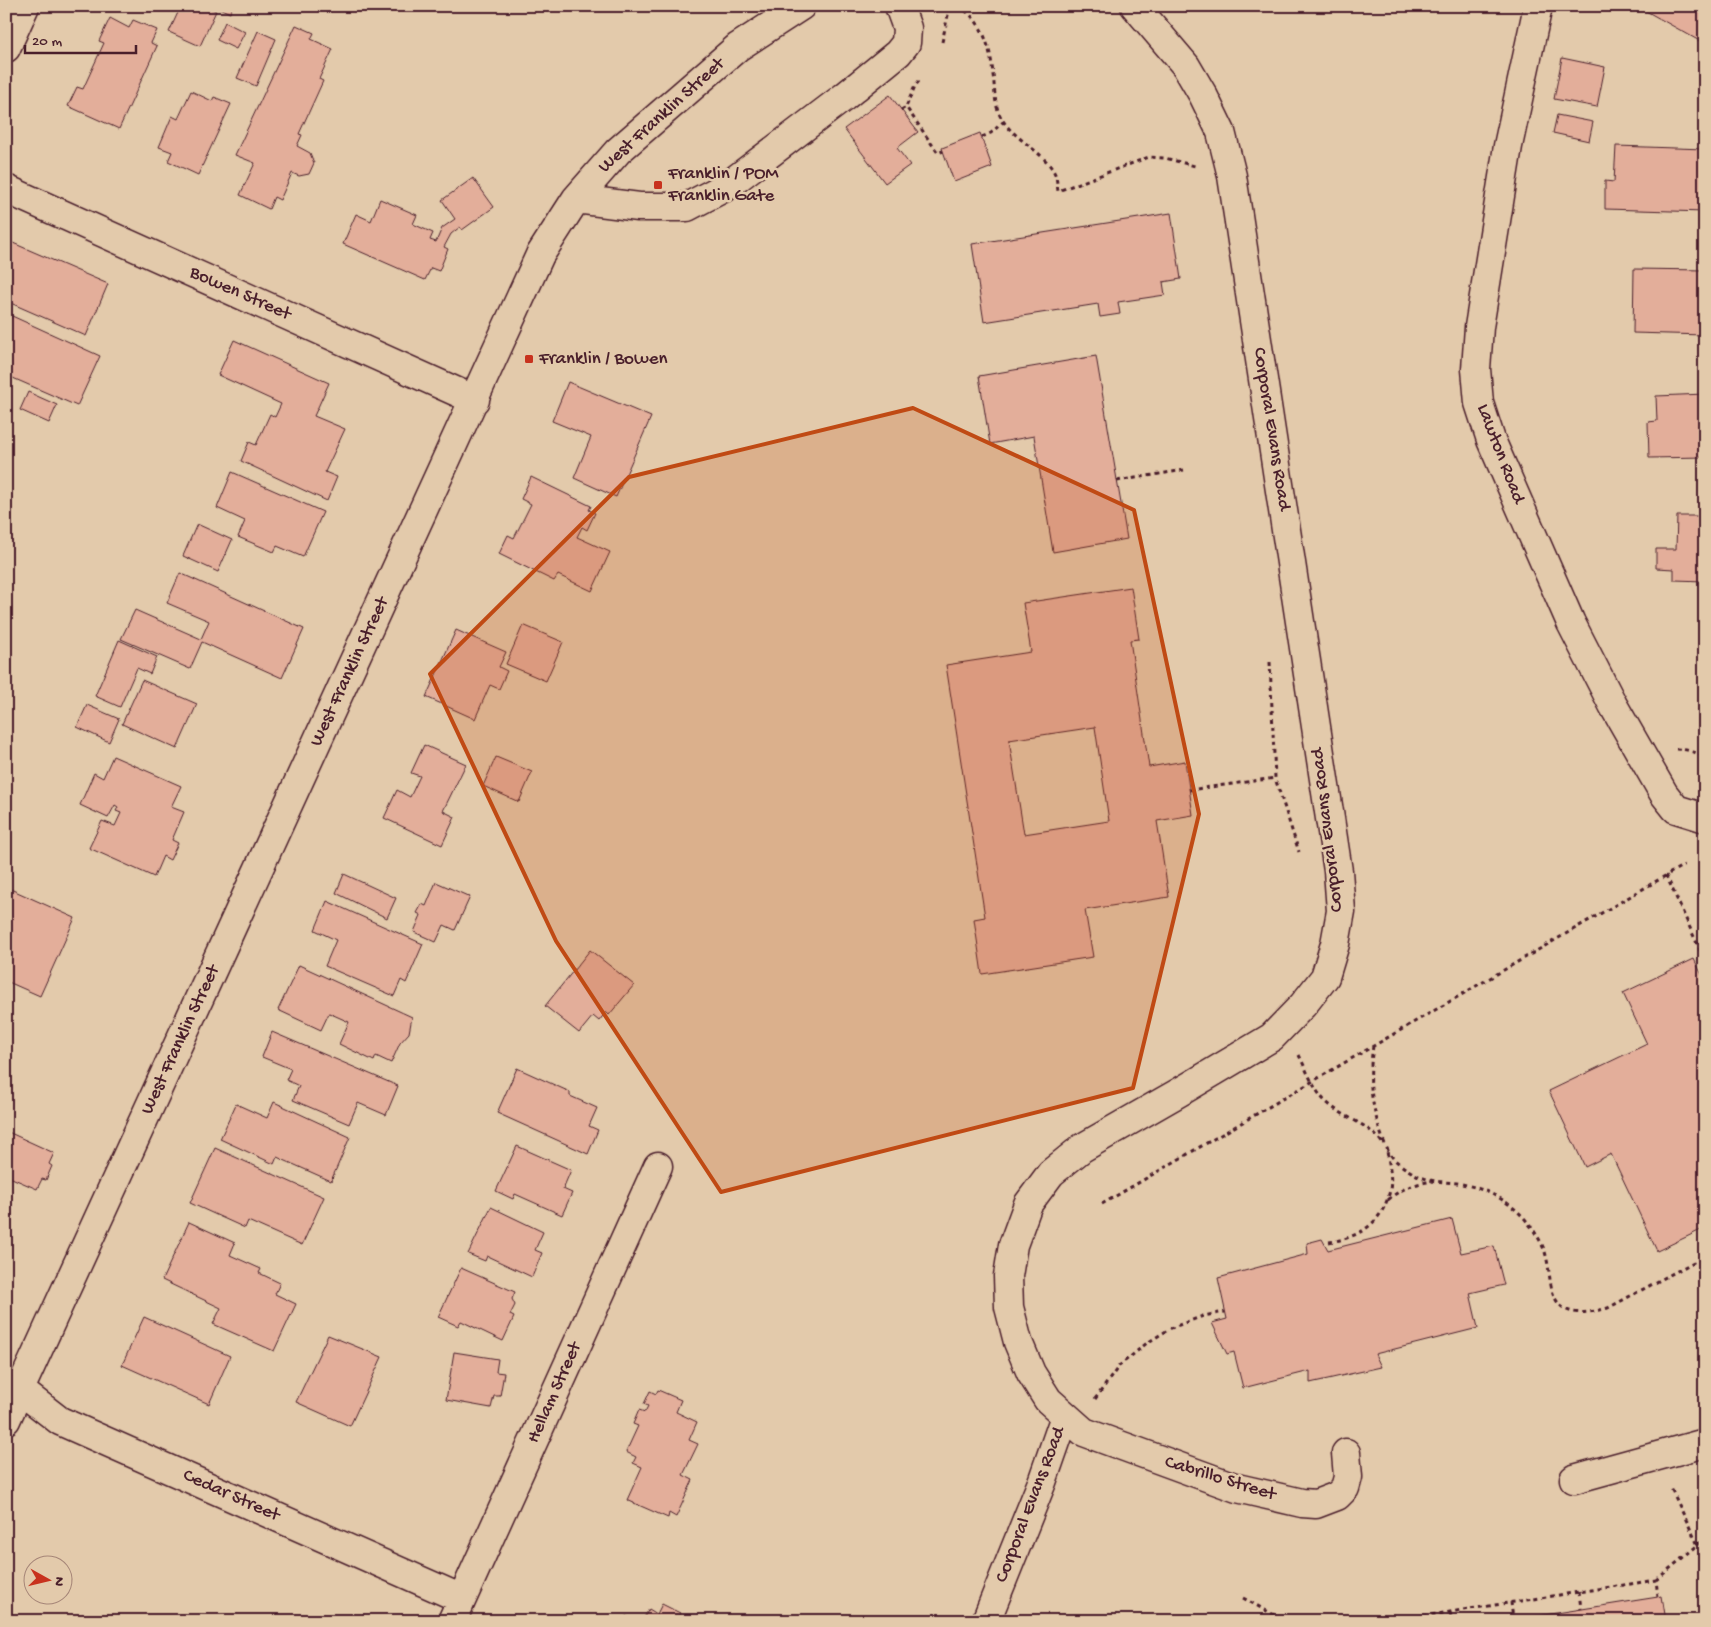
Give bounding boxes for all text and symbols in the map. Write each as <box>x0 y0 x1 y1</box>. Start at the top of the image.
scale bar <box>25 22 136 54</box>
text: 20 m <box>32 33 62 51</box>
street label: West Franklin Street <box>594 52 732 179</box>
place label: Franklin / POM Franklin Gate <box>667 163 779 208</box>
marker: Franklin / POM Franklin Gate <box>652 179 664 191</box>
street label: Bowen Street <box>185 261 296 327</box>
street label: Corporal Evans Road <box>1247 346 1296 514</box>
place label: Franklin / Bowen <box>538 348 668 371</box>
marker: Franklin / Bowen <box>523 353 535 365</box>
street label: Lawton Road <box>1470 401 1530 509</box>
street label: West Franklin Street <box>305 592 396 750</box>
street label: Corporal Evans Road <box>1306 745 1349 913</box>
street label: West Franklin Street <box>136 960 227 1118</box>
street label: Hellam Street <box>522 1337 588 1447</box>
street label: Corporal Evans Road <box>991 1422 1072 1586</box>
street label: Cabrillo Street <box>1162 1451 1281 1507</box>
street label: Cedar Street <box>179 1464 285 1528</box>
north arrow <box>22 1554 72 1604</box>
text: N <box>49 1576 67 1587</box>

